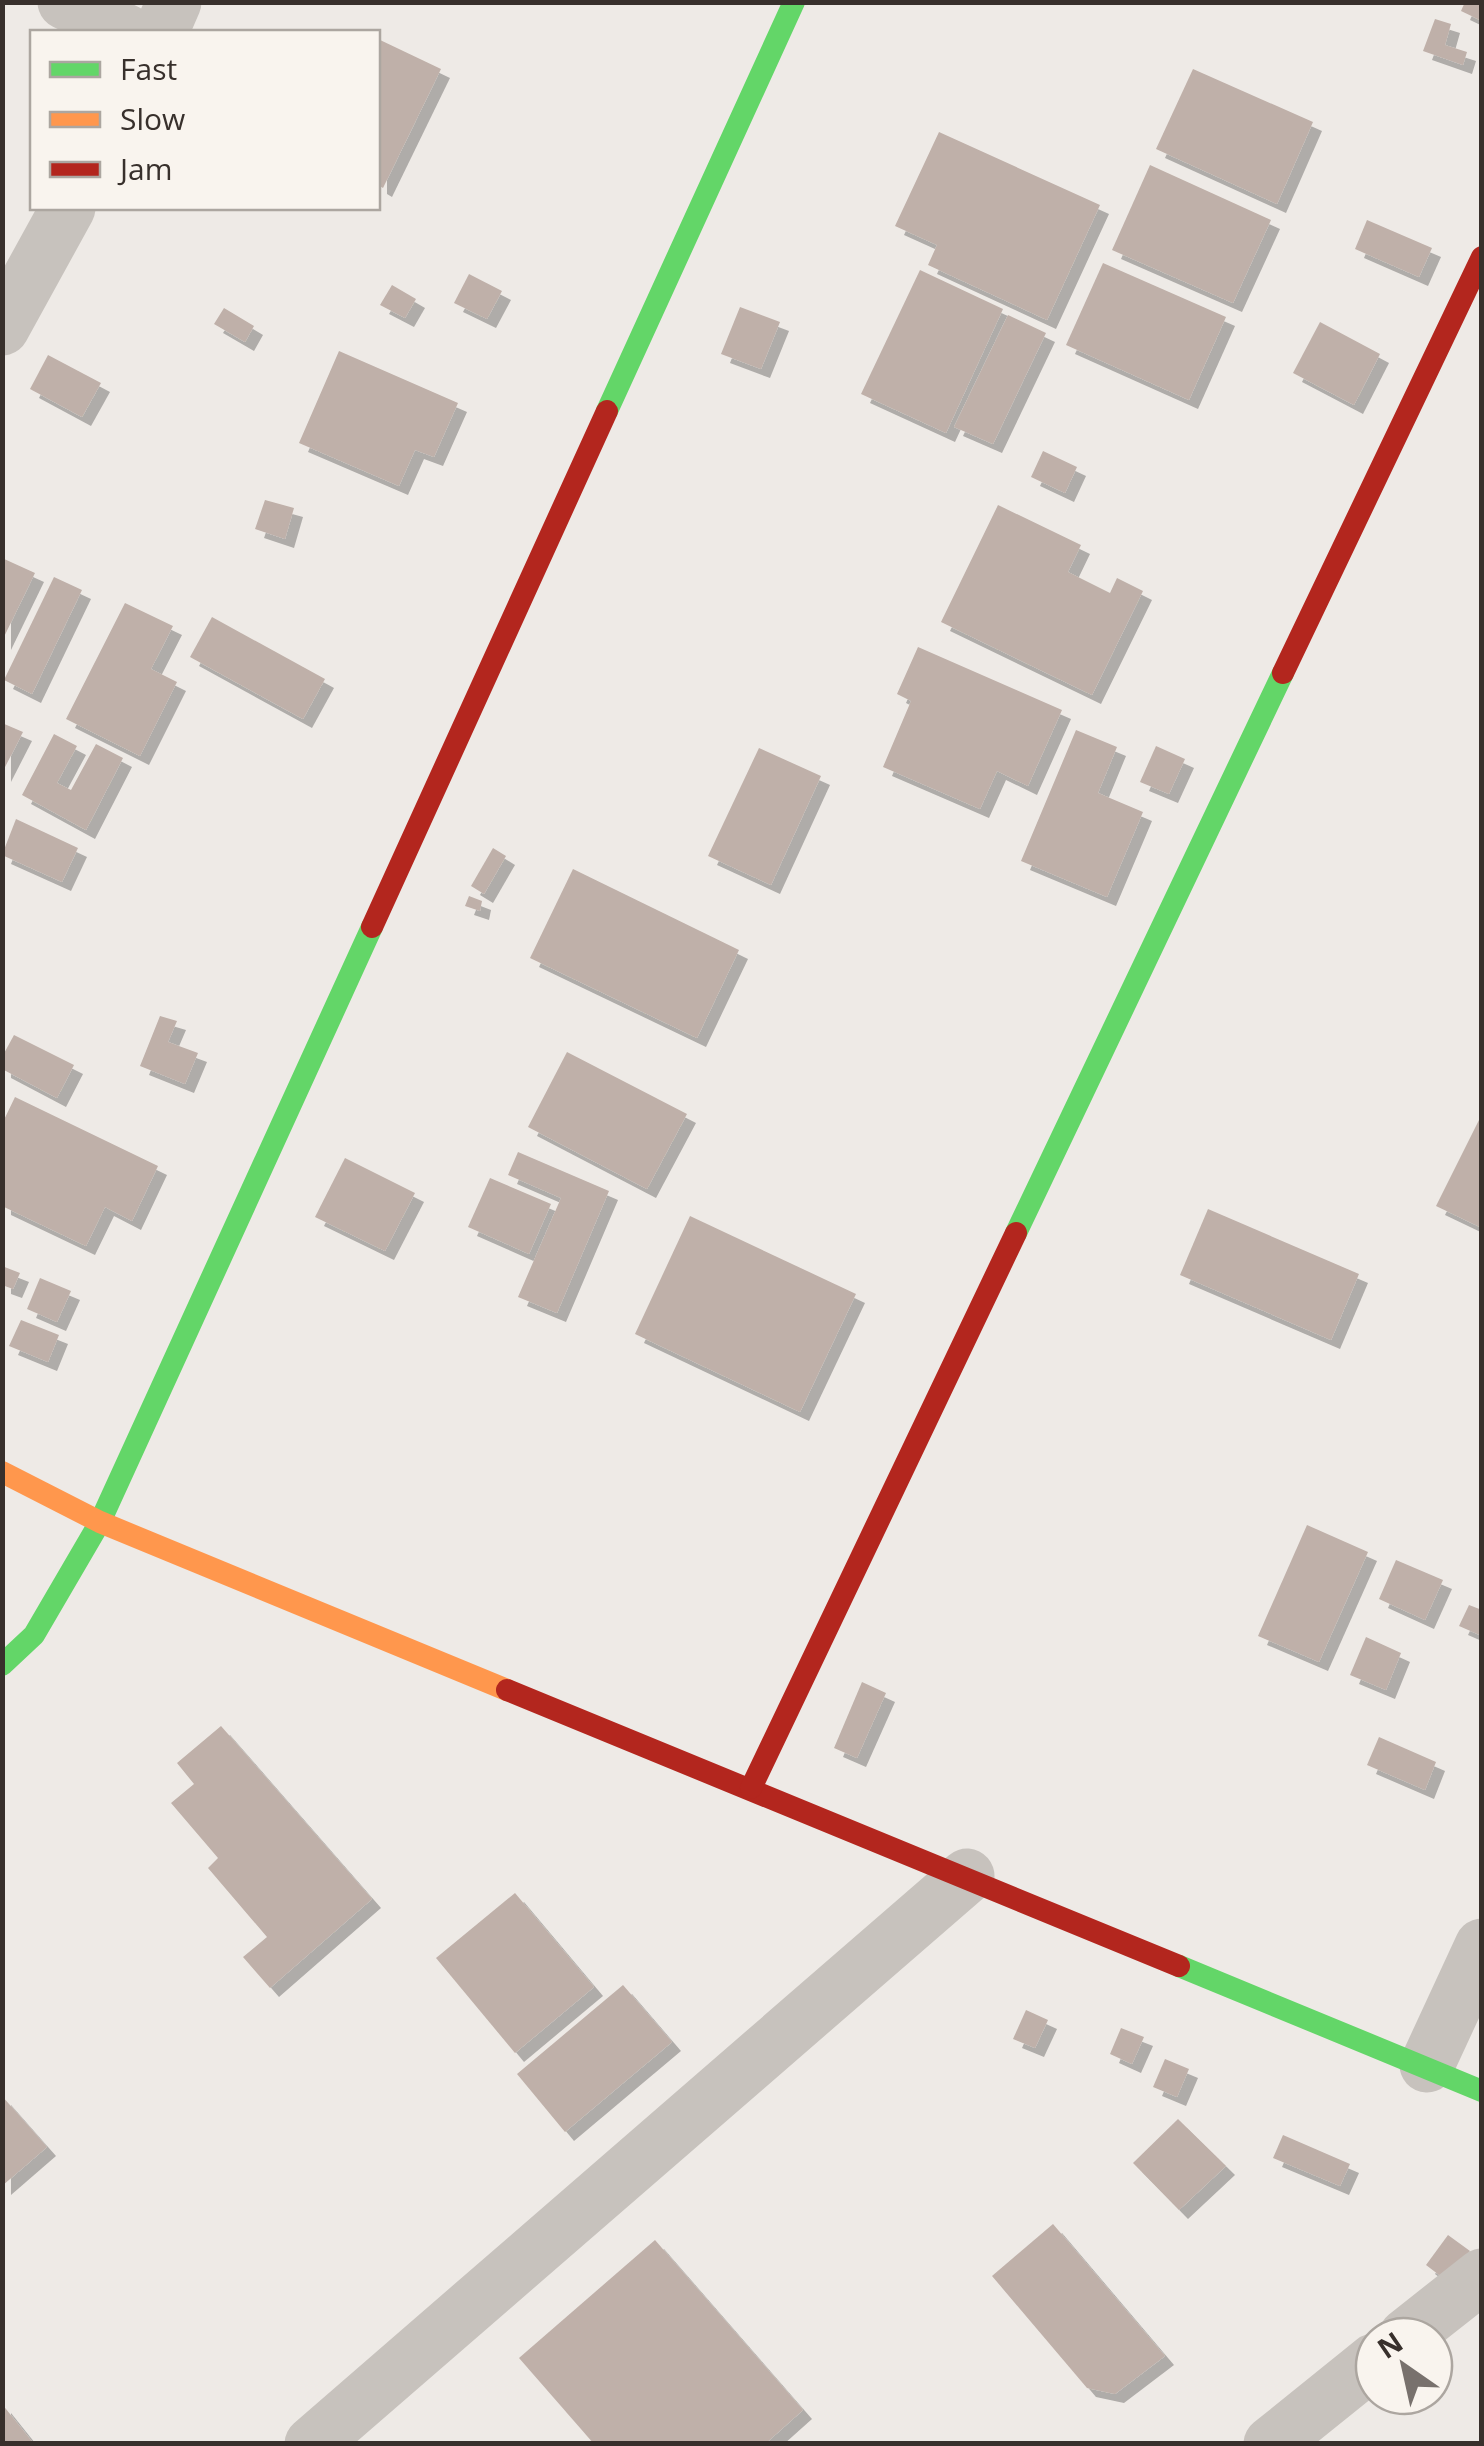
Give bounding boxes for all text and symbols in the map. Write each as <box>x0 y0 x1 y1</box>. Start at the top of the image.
legend <box>30 30 380 210</box>
text: Fast <box>120 48 177 89</box>
text: Slow <box>120 98 185 139</box>
text: Jam <box>117 148 173 189</box>
north arrow <box>1354 2316 1454 2416</box>
text: N <box>1369 2322 1410 2367</box>

